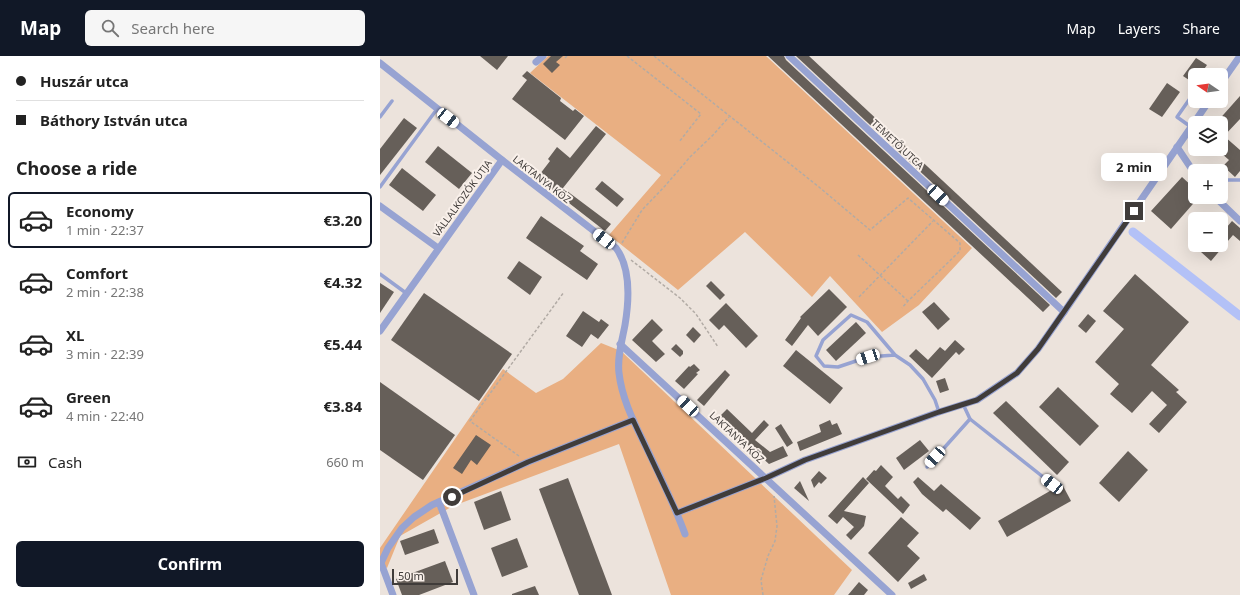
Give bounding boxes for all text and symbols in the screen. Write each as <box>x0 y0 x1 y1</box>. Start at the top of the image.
search box <box>85 10 365 46</box>
text: Map <box>20 15 61 41</box>
icon: search <box>99 17 121 39</box>
text: Search here <box>131 18 215 38</box>
text: Map <box>1067 19 1096 38</box>
text: Layers <box>1118 19 1160 38</box>
text: Share <box>1182 19 1220 38</box>
north arrow <box>1188 68 1228 108</box>
map controls <box>1188 68 1228 252</box>
text: Huszár utca <box>40 71 129 91</box>
car <box>435 106 461 130</box>
text: Báthory István utca <box>40 110 188 130</box>
street label: TEMETŐ UTCA <box>869 116 928 172</box>
button: layers <box>1188 116 1228 156</box>
street label: LAKTANYA KÖZ <box>510 152 574 206</box>
callout: 2 min <box>1101 153 1167 181</box>
text: Choose a ride <box>16 156 137 180</box>
street label: VÁLLALKOZÓK ÚTJA <box>429 156 495 239</box>
text: 2 min <box>1116 158 1152 176</box>
button: + <box>1188 164 1228 204</box>
car <box>925 182 951 208</box>
text: Economy <box>66 201 134 221</box>
icon: car <box>18 202 54 238</box>
route end <box>1125 202 1143 220</box>
text: €3.20 <box>323 210 362 230</box>
button: − <box>1188 212 1228 252</box>
text: 1 min · 22:37 <box>66 221 144 239</box>
car <box>591 227 617 251</box>
text: Comfort <box>66 263 128 283</box>
icon: car <box>18 264 54 300</box>
text: €4.32 <box>323 272 362 292</box>
text: 2 min · 22:38 <box>66 283 144 301</box>
text: XL <box>66 325 84 345</box>
icon: car <box>18 326 54 362</box>
text: €5.44 <box>323 334 362 354</box>
text: 3 min · 22:39 <box>66 345 144 363</box>
car <box>855 348 881 366</box>
text: Green <box>66 387 111 407</box>
icon: car <box>18 388 54 424</box>
car <box>675 393 701 419</box>
text: €3.84 <box>323 396 362 416</box>
text: 4 min · 22:40 <box>66 407 144 425</box>
street label: LAKTANYA KÖZ <box>707 408 768 466</box>
car <box>923 444 947 470</box>
icon: cash <box>16 451 38 473</box>
text: Cash <box>48 452 82 472</box>
text: 660 m <box>326 453 364 471</box>
car <box>1039 472 1065 496</box>
route start <box>443 488 461 506</box>
button: Confirm <box>16 541 364 587</box>
scale bar <box>392 567 458 586</box>
text: 50 m <box>398 568 424 583</box>

